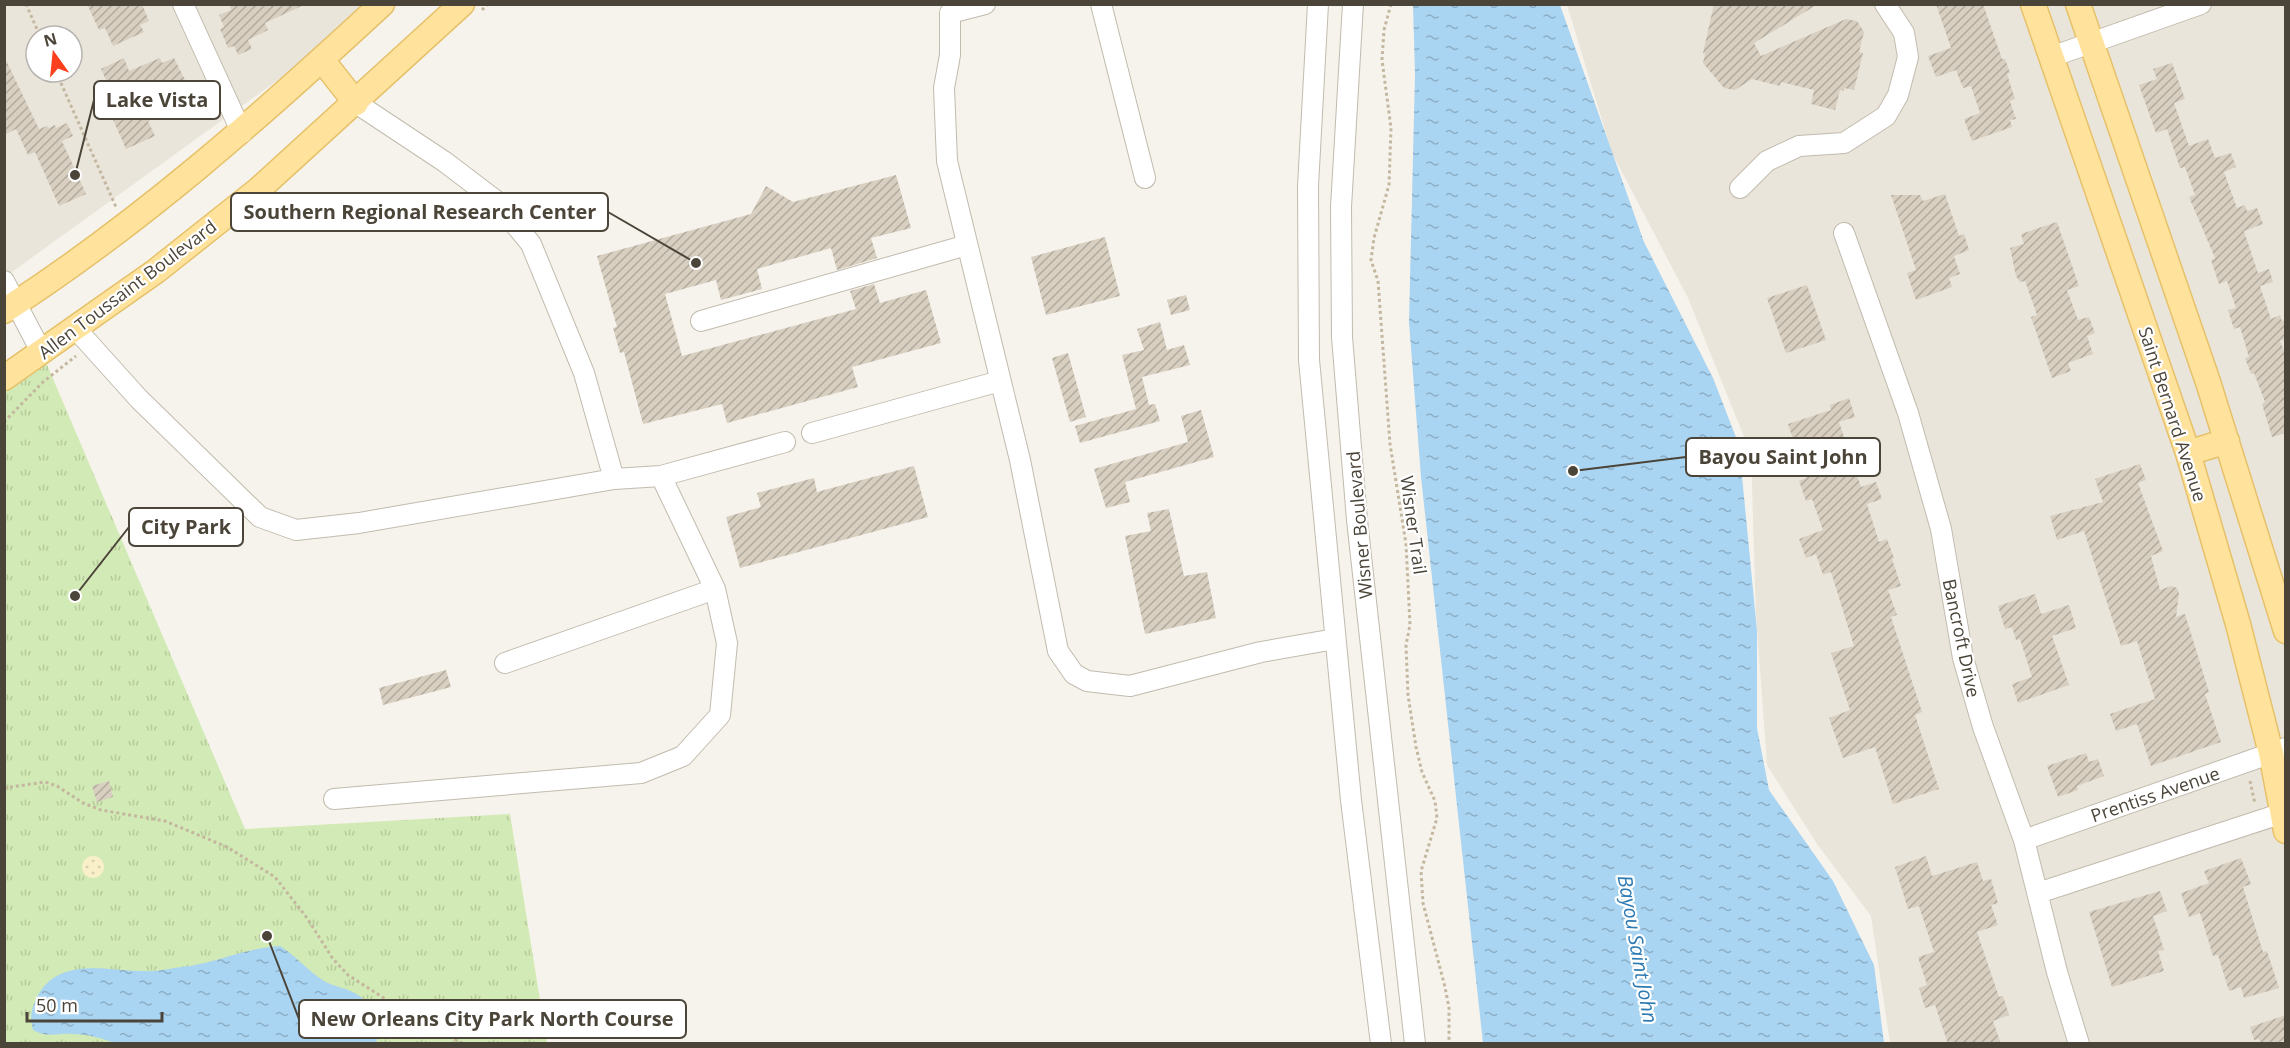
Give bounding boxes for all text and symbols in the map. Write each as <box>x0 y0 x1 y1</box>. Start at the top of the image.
north arrow <box>24 24 84 84</box>
text: N <box>41 27 59 52</box>
callout: Lake Vista <box>94 81 220 119</box>
text: Lake Vista <box>106 86 208 113</box>
callout: Southern Regional Research Center <box>231 193 608 231</box>
text: Southern Regional Research Center <box>244 198 596 225</box>
street label: Allen Toussaint Boulevard <box>33 214 221 364</box>
street label: Saint Bernard Avenue <box>2133 324 2213 504</box>
callout: Bayou Saint John <box>1686 438 1880 476</box>
text: Bayou Saint John <box>1698 443 1868 470</box>
street label: Wisner Boulevard <box>1341 450 1377 600</box>
street label: Wisner Trail <box>1395 474 1433 576</box>
callout: City Park <box>129 508 243 546</box>
text: City Park <box>141 513 232 540</box>
street label: Bancroft Drive <box>1938 576 1986 700</box>
street label: Prentiss Avenue <box>2087 761 2223 827</box>
water label: Bayou Saint John <box>1612 873 1664 1025</box>
scale bar <box>27 985 162 1023</box>
text: 50 m <box>36 993 78 1017</box>
callout: New Orleans City Park North Course <box>299 1000 686 1038</box>
text: New Orleans City Park North Course <box>311 1005 673 1032</box>

